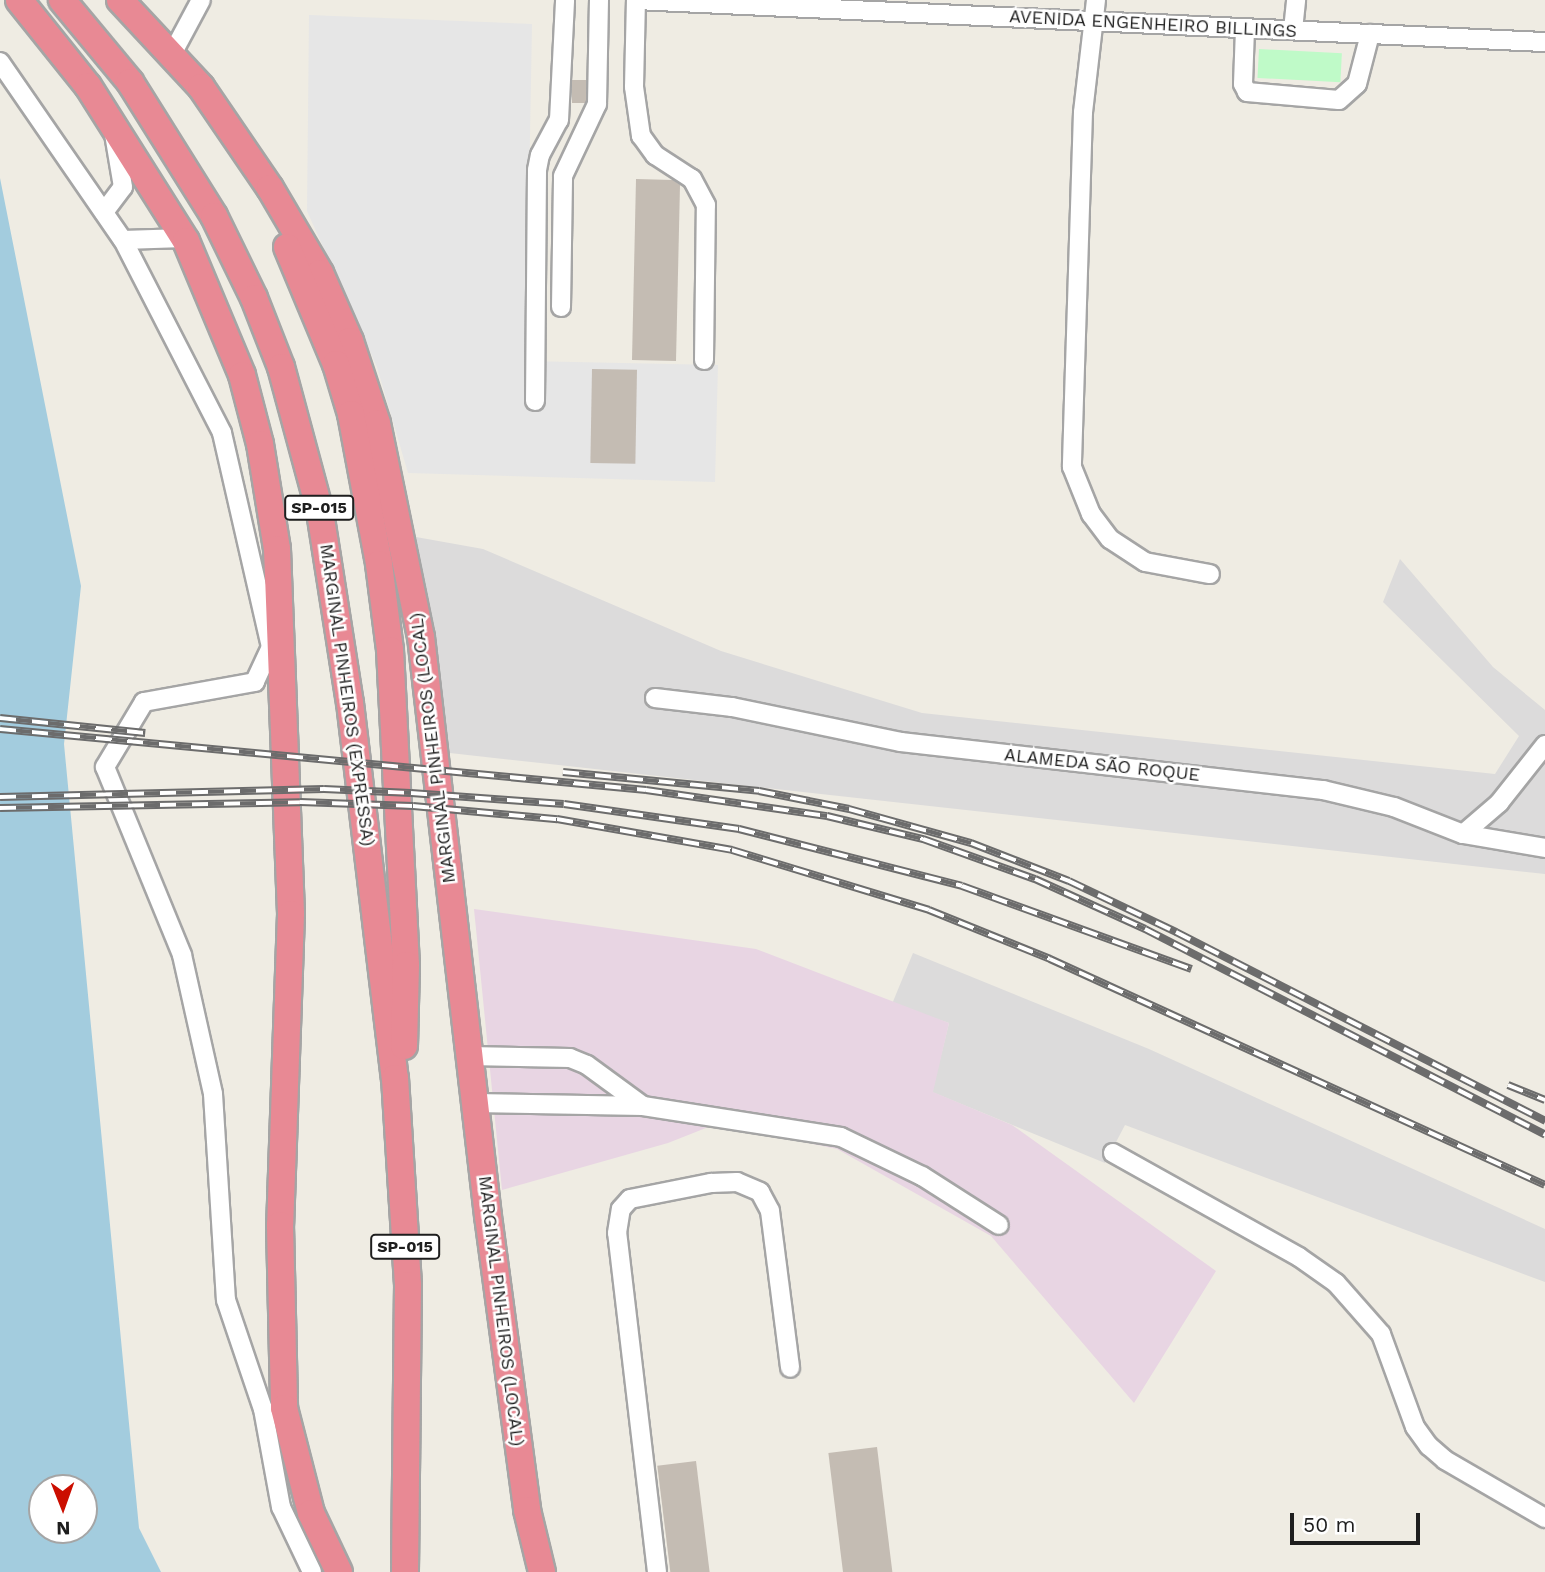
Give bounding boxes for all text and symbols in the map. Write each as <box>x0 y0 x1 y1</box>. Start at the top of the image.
street label: AVENIDA ENGENHEIRO BILLINGS <box>1008 6 1298 42</box>
road number: SP-015 <box>284 495 354 520</box>
street label: MARGINAL PINHEIROS (EXPRESSA) <box>315 542 379 848</box>
street label: MARGINAL PINHEIROS (LOCAL) <box>406 611 460 885</box>
street label: ALAMEDA SÃO ROQUE <box>1003 744 1201 786</box>
street label: MARGINAL PINHEIROS (LOCAL) <box>474 1174 528 1448</box>
road number: SP-015 <box>370 1234 440 1260</box>
north arrow <box>28 1474 98 1544</box>
scale bar <box>1293 1498 1422 1542</box>
text: 50 m <box>1303 1512 1355 1537</box>
text: N <box>56 1517 71 1540</box>

